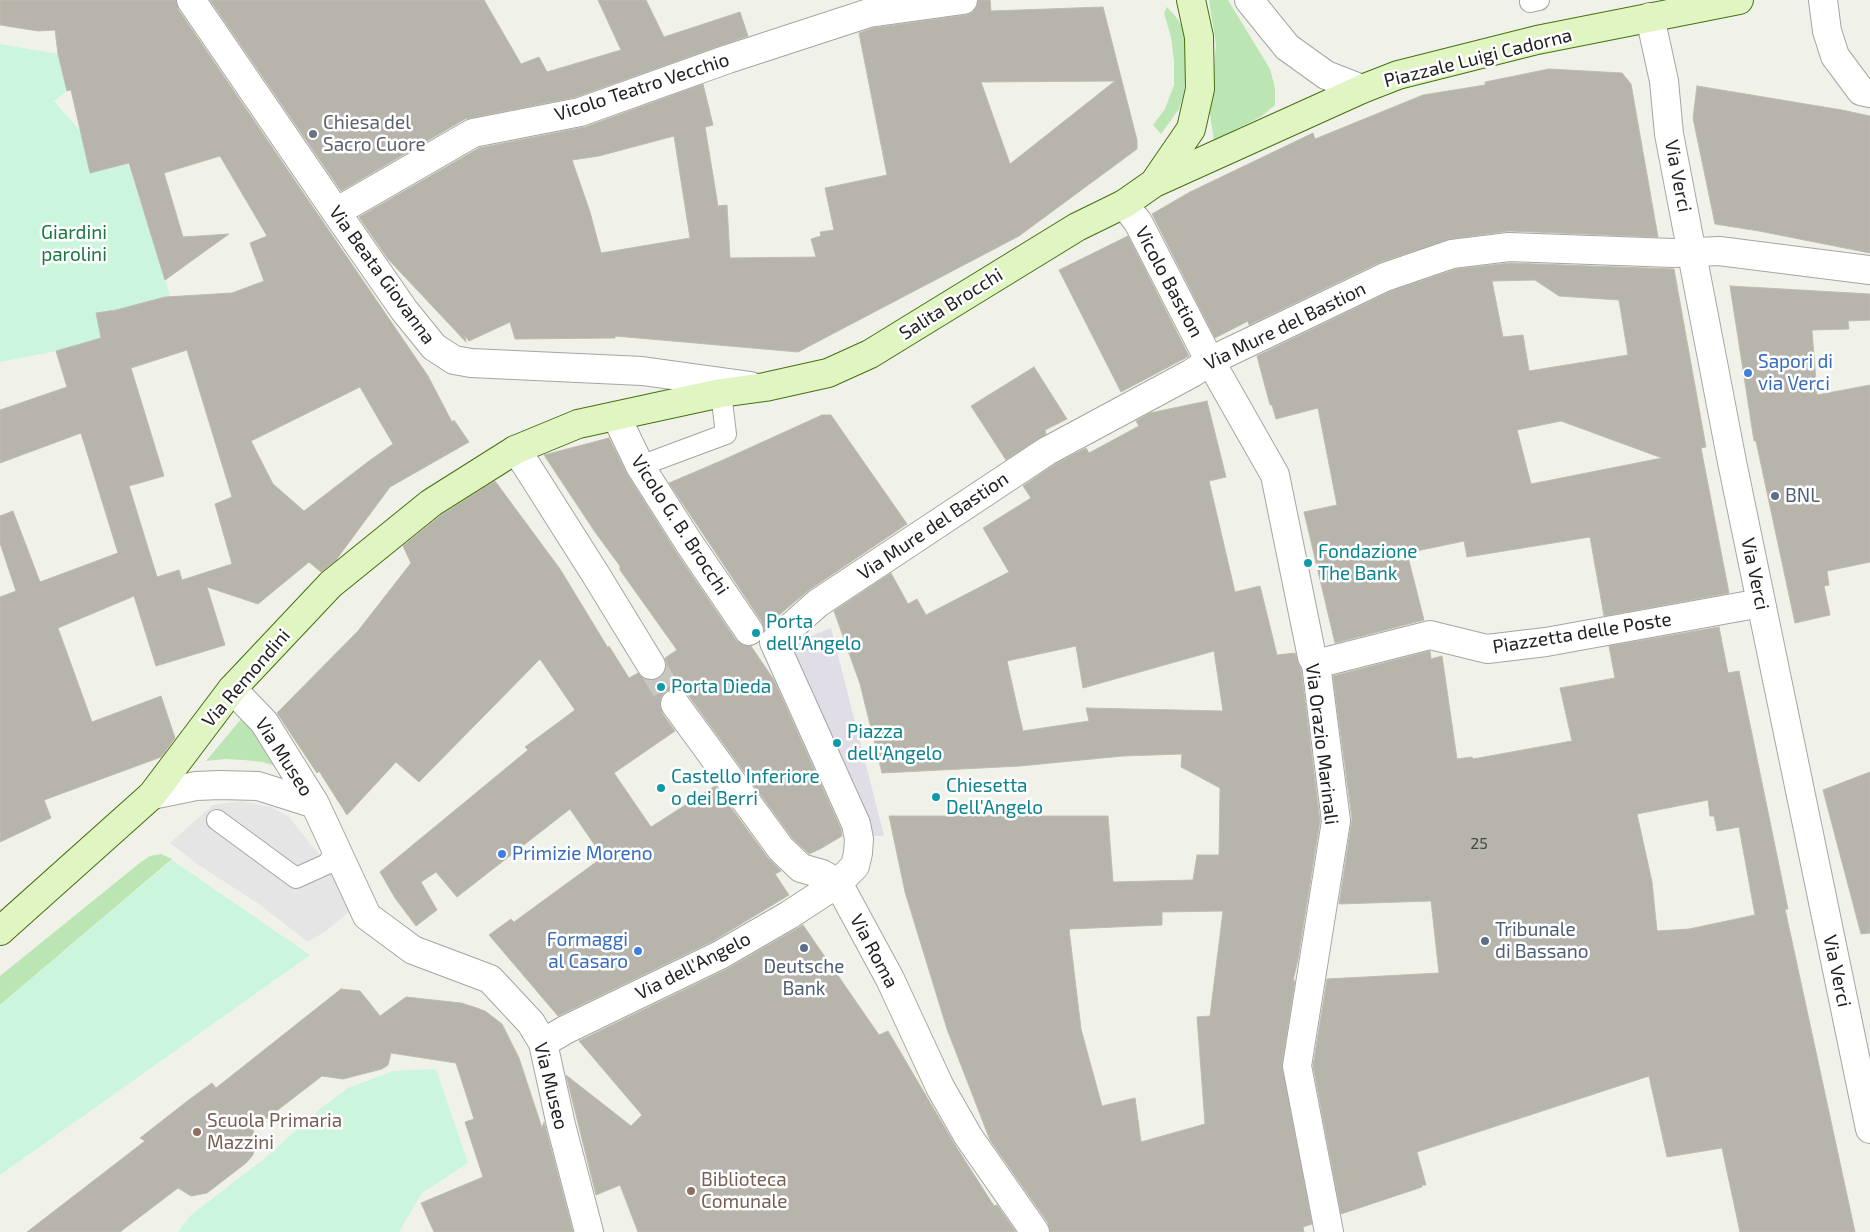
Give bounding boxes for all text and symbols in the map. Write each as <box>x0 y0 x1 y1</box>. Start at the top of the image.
street label: Piazzale Luigi Cadorna <box>1382 24 1574 92</box>
street label: Vicolo Teatro Vecchio <box>552 48 732 126</box>
place label: Chiesa del Sacro Cuore <box>323 112 426 156</box>
marker: Chiesa del Sacro Cuore <box>307 128 319 140</box>
street label: Via Verci <box>1660 138 1696 214</box>
street label: Via Beata Giovanna <box>324 201 440 349</box>
park label: Giardini parolini <box>41 222 107 266</box>
street label: Vicolo Bastion <box>1130 223 1208 341</box>
street label: Salita Brocchi <box>895 263 1007 345</box>
street label: Via Mure del Bastion <box>1201 277 1369 375</box>
place label: Sapori di via Verci <box>1758 351 1833 395</box>
marker: Sapori di via Verci <box>1742 367 1754 379</box>
street label: Vicolo G. B. Brocchi <box>626 451 734 599</box>
street label: Via Mure del Bastion <box>853 467 1013 585</box>
place label: BNL <box>1785 485 1820 507</box>
marker: BNL <box>1769 490 1781 502</box>
street label: Via Verci <box>1736 536 1774 612</box>
place label: Fondazione The Bank <box>1318 541 1418 585</box>
marker: Fondazione The Bank <box>1302 557 1314 569</box>
street label: Piazzetta delle Poste <box>1491 608 1673 658</box>
place label: Porta dell'Angelo <box>766 611 861 655</box>
street label: Via Remondini <box>197 624 295 732</box>
marker: Porta dell'Angelo <box>750 627 762 639</box>
street label: Via Orazio Marinali <box>1301 662 1343 826</box>
place label: Porta Dieda <box>671 676 771 698</box>
marker: Porta Dieda <box>655 681 667 693</box>
street label: Via Museo <box>250 713 318 801</box>
place label: Piazza dell'Angelo <box>847 721 942 765</box>
marker: Piazza dell'Angelo <box>831 737 843 749</box>
place label: Castello Inferiore o dei Berri <box>671 766 820 810</box>
place label: Chiesetta Dell'Angelo <box>946 775 1043 819</box>
marker: Castello Inferiore o dei Berri <box>655 782 667 794</box>
marker: Chiesetta Dell'Angelo <box>930 791 942 803</box>
house number: 25 <box>1470 834 1488 854</box>
place label: Primizie Moreno <box>512 843 653 865</box>
marker: Primizie Moreno <box>496 848 508 860</box>
street label: Via Roma <box>845 910 903 992</box>
place label: Tribunale di Bassano <box>1495 919 1589 963</box>
street label: Via dell'Angelo <box>632 927 754 1005</box>
place label: Formaggi al Casaro <box>547 929 628 973</box>
street label: Via Verci <box>1818 933 1856 1009</box>
marker: Tribunale di Bassano <box>1479 935 1491 947</box>
marker: Deutsche Bank <box>798 942 810 954</box>
marker: Formaggi al Casaro <box>632 945 644 957</box>
place label: Deutsche Bank <box>763 956 845 1000</box>
street label: Via Museo <box>529 1040 573 1132</box>
place label: Scuola Primaria Mazzini <box>207 1110 342 1154</box>
marker: Scuola Primaria Mazzini <box>191 1126 203 1138</box>
place label: Biblioteca Comunale <box>701 1169 787 1213</box>
marker: Biblioteca Comunale <box>685 1185 697 1197</box>

